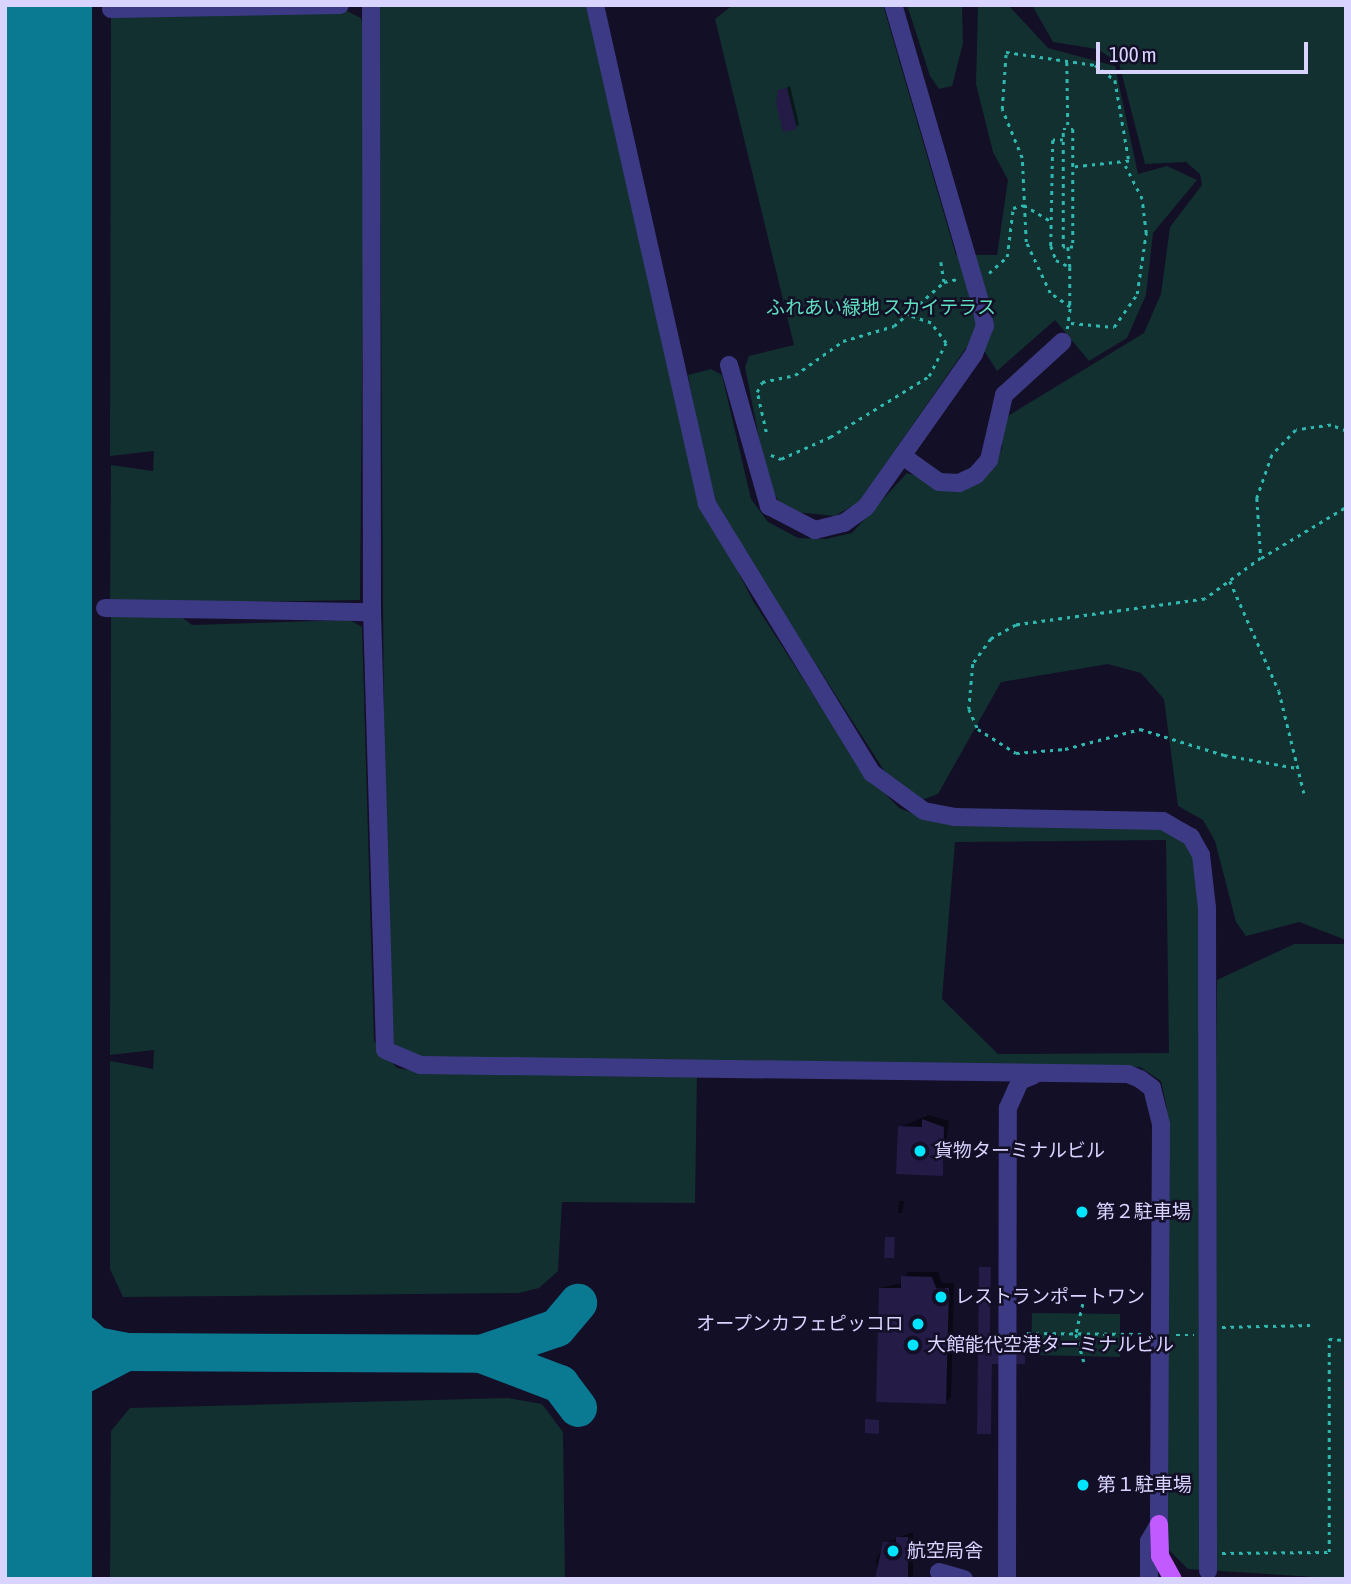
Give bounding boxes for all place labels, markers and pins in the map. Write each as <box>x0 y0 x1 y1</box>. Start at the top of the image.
place label: 貨物ターミナルビル <box>934 1140 1105 1162</box>
marker: 貨物ターミナルビル <box>912 1143 928 1159</box>
place label: 第２駐車場 <box>1096 1201 1191 1223</box>
marker: 第２駐車場 <box>1074 1204 1090 1220</box>
place label: レストランポートワン <box>955 1286 1145 1308</box>
marker: レストランポートワン <box>933 1289 949 1305</box>
place label: オープンカフェピッコロ <box>695 1313 904 1335</box>
marker: オープンカフェピッコロ <box>910 1316 926 1332</box>
place label: 大館能代空港ターミナルビル <box>927 1334 1174 1356</box>
marker: 大館能代空港ターミナルビル <box>905 1337 921 1353</box>
place label: 第１駐車場 <box>1097 1474 1192 1496</box>
marker: 第１駐車場 <box>1075 1477 1091 1493</box>
place label: 航空局舎 <box>907 1540 983 1562</box>
marker: 航空局舎 <box>885 1543 901 1559</box>

